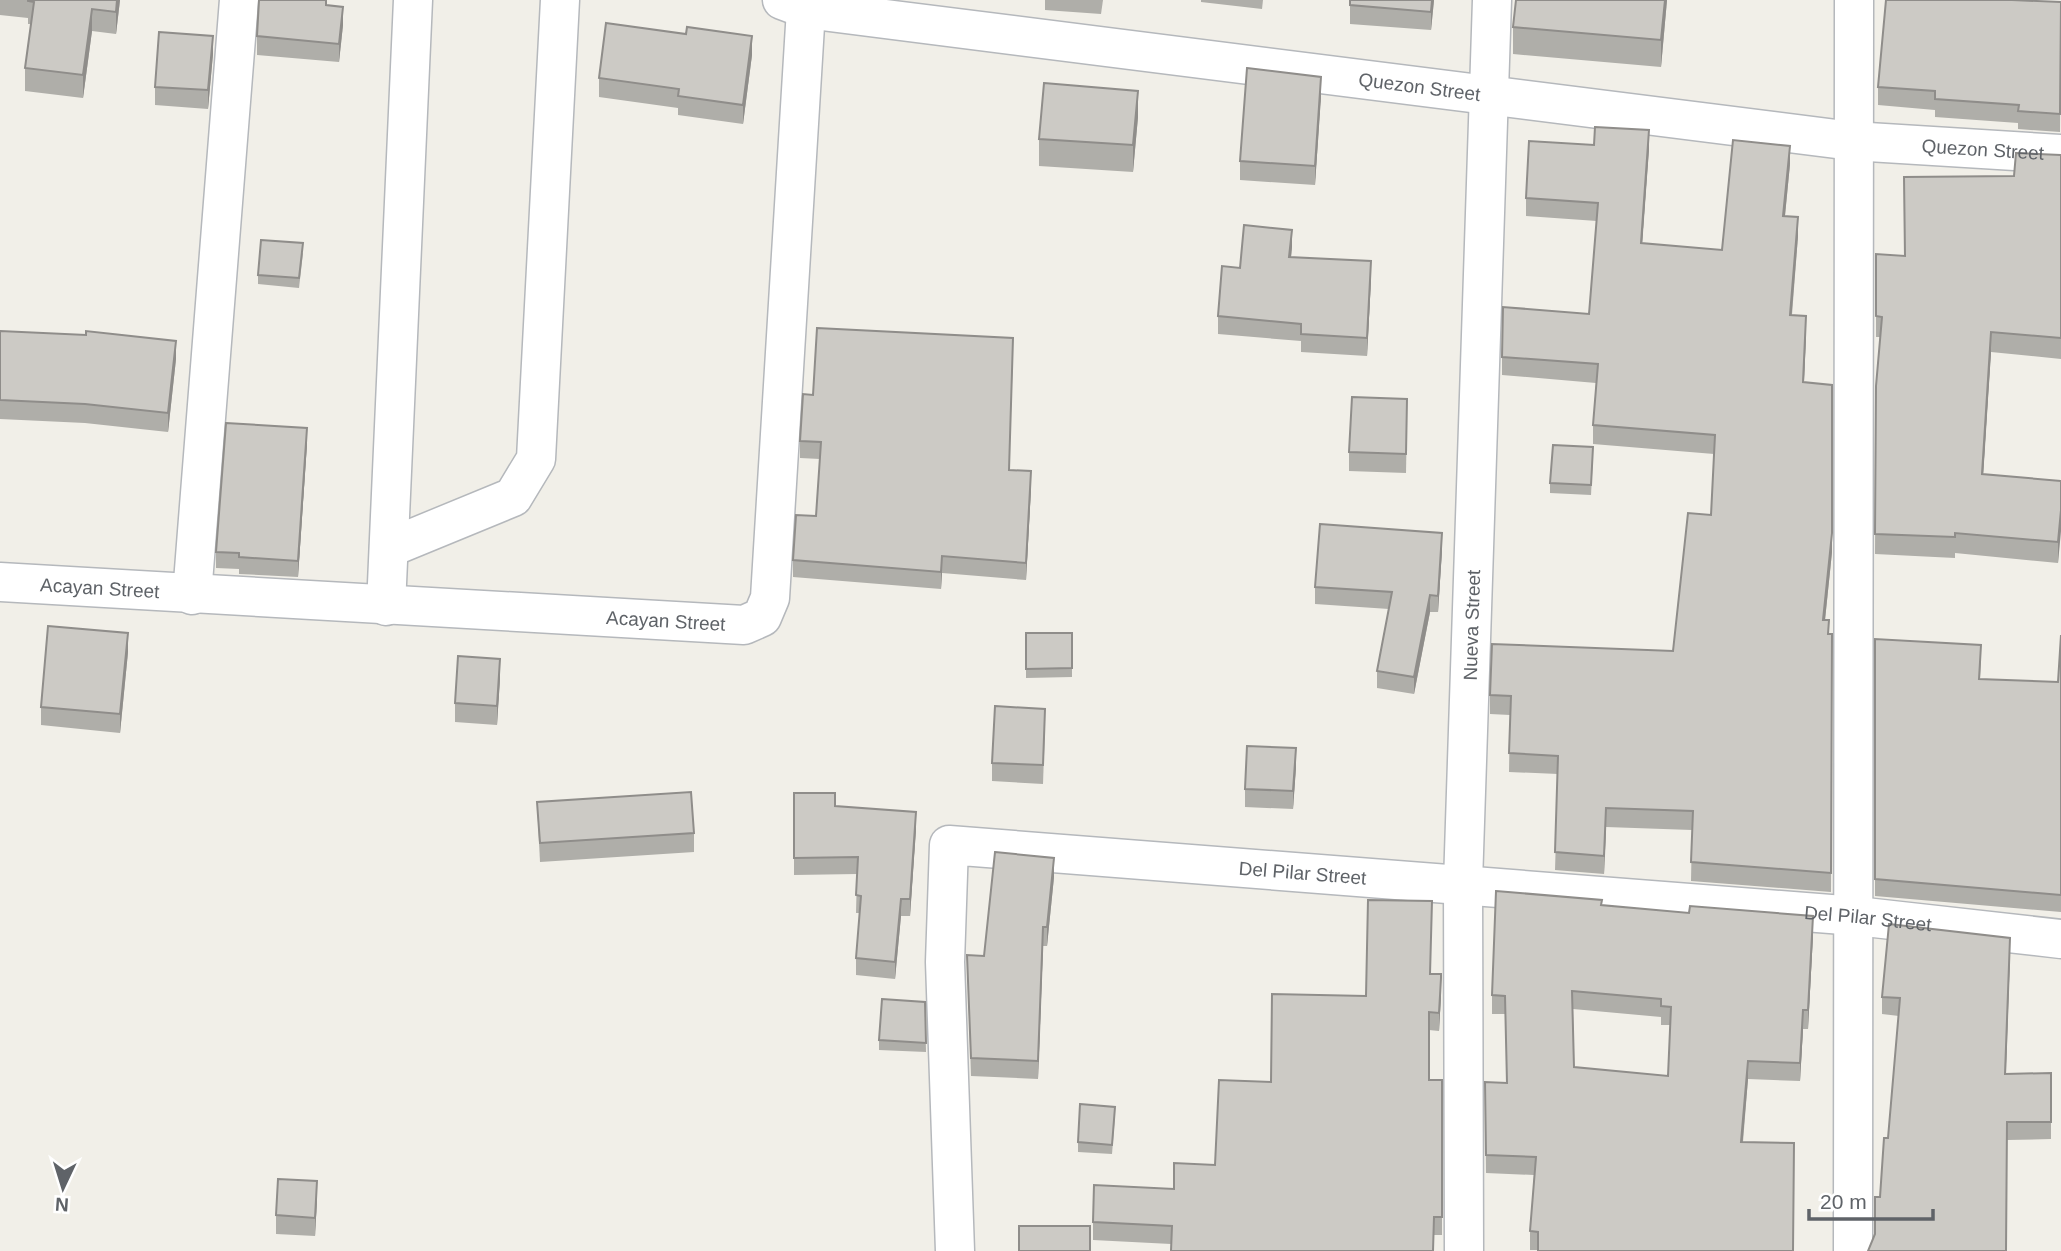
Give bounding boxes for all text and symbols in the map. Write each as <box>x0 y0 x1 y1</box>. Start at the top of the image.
street label: Quezon Street <box>1357 69 1482 105</box>
street label: Quezon Street <box>1921 135 2045 164</box>
street label: Nueva Street <box>1460 569 1484 681</box>
street label: Acayan Street <box>40 574 161 602</box>
street label: Acayan Street <box>606 607 727 635</box>
street label: Del Pilar Street <box>1238 858 1368 889</box>
street label: Del Pilar Street <box>1803 902 1933 935</box>
north arrow <box>28 1153 98 1223</box>
scale bar <box>1809 1178 1933 1222</box>
text: 20 m <box>1820 1190 1867 1213</box>
text: N <box>54 1194 69 1215</box>

